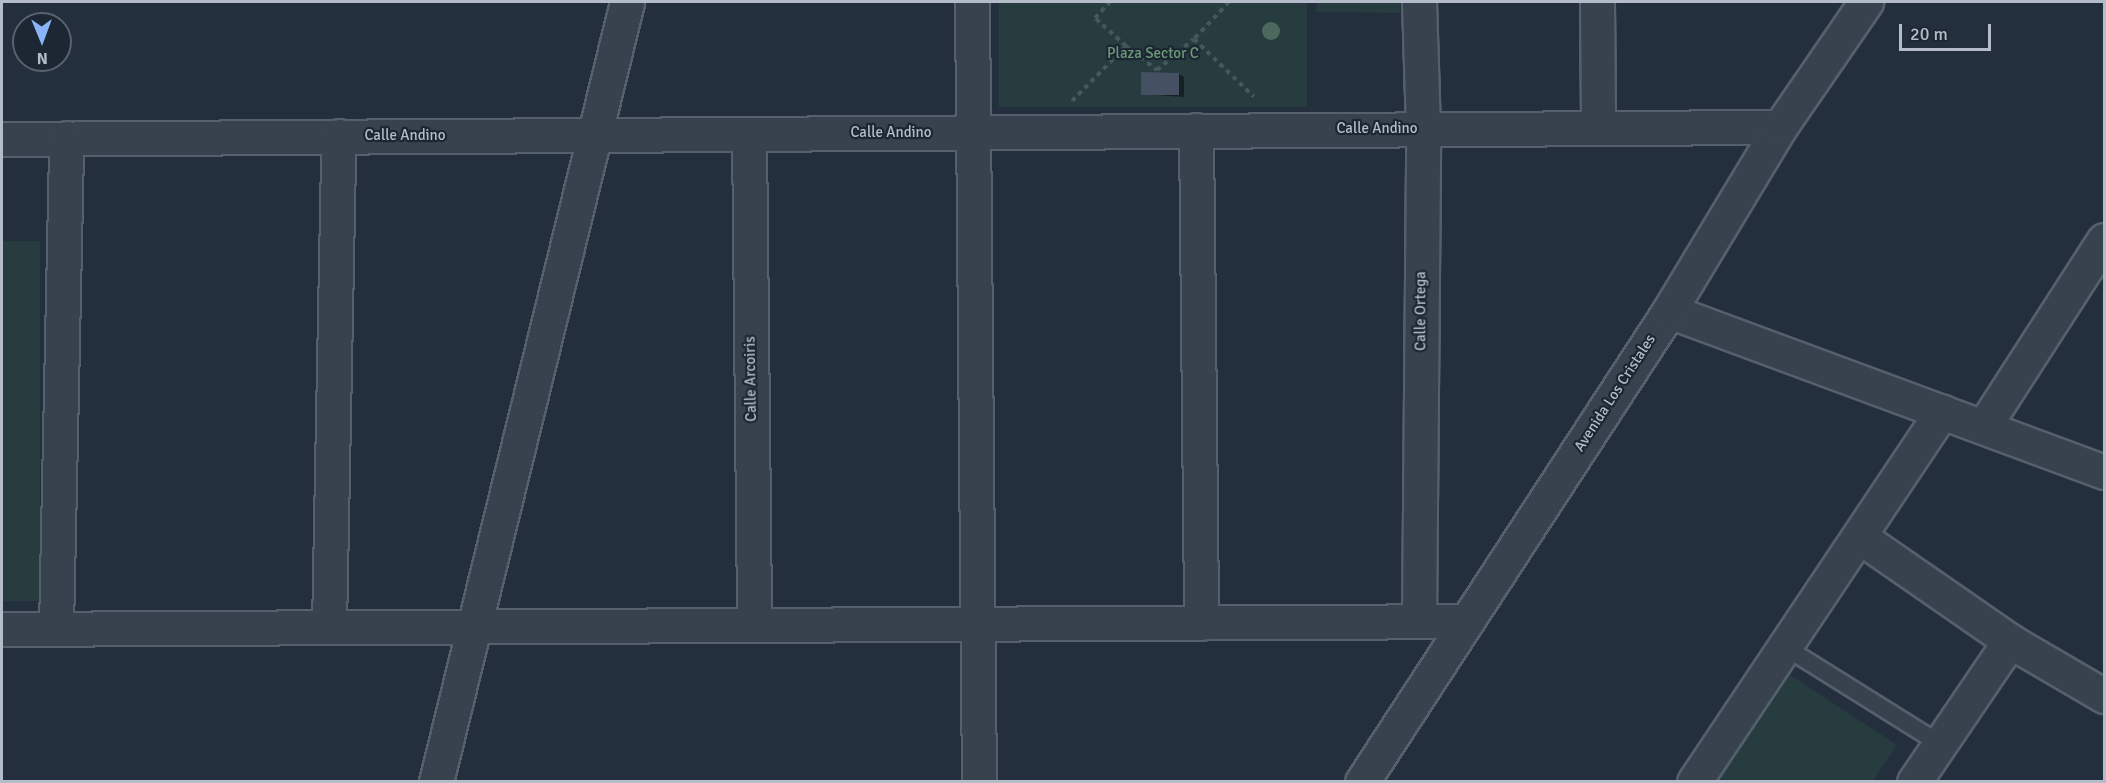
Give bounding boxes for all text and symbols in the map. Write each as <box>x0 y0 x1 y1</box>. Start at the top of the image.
north arrow <box>12 12 72 72</box>
scale bar <box>1902 12 1994 50</box>
text: 20 m <box>1910 23 1948 45</box>
park label: Plaza Sector C <box>1107 45 1199 63</box>
text: N <box>37 48 48 68</box>
street label: Calle Andino <box>1336 120 1418 138</box>
street label: Calle Andino <box>850 124 932 142</box>
street label: Calle Andino <box>364 127 446 145</box>
street label: Calle Ortega <box>1412 271 1430 351</box>
street label: Avenida Los Cristales <box>1570 331 1660 455</box>
street label: Calle Arcoiris <box>741 336 761 422</box>

